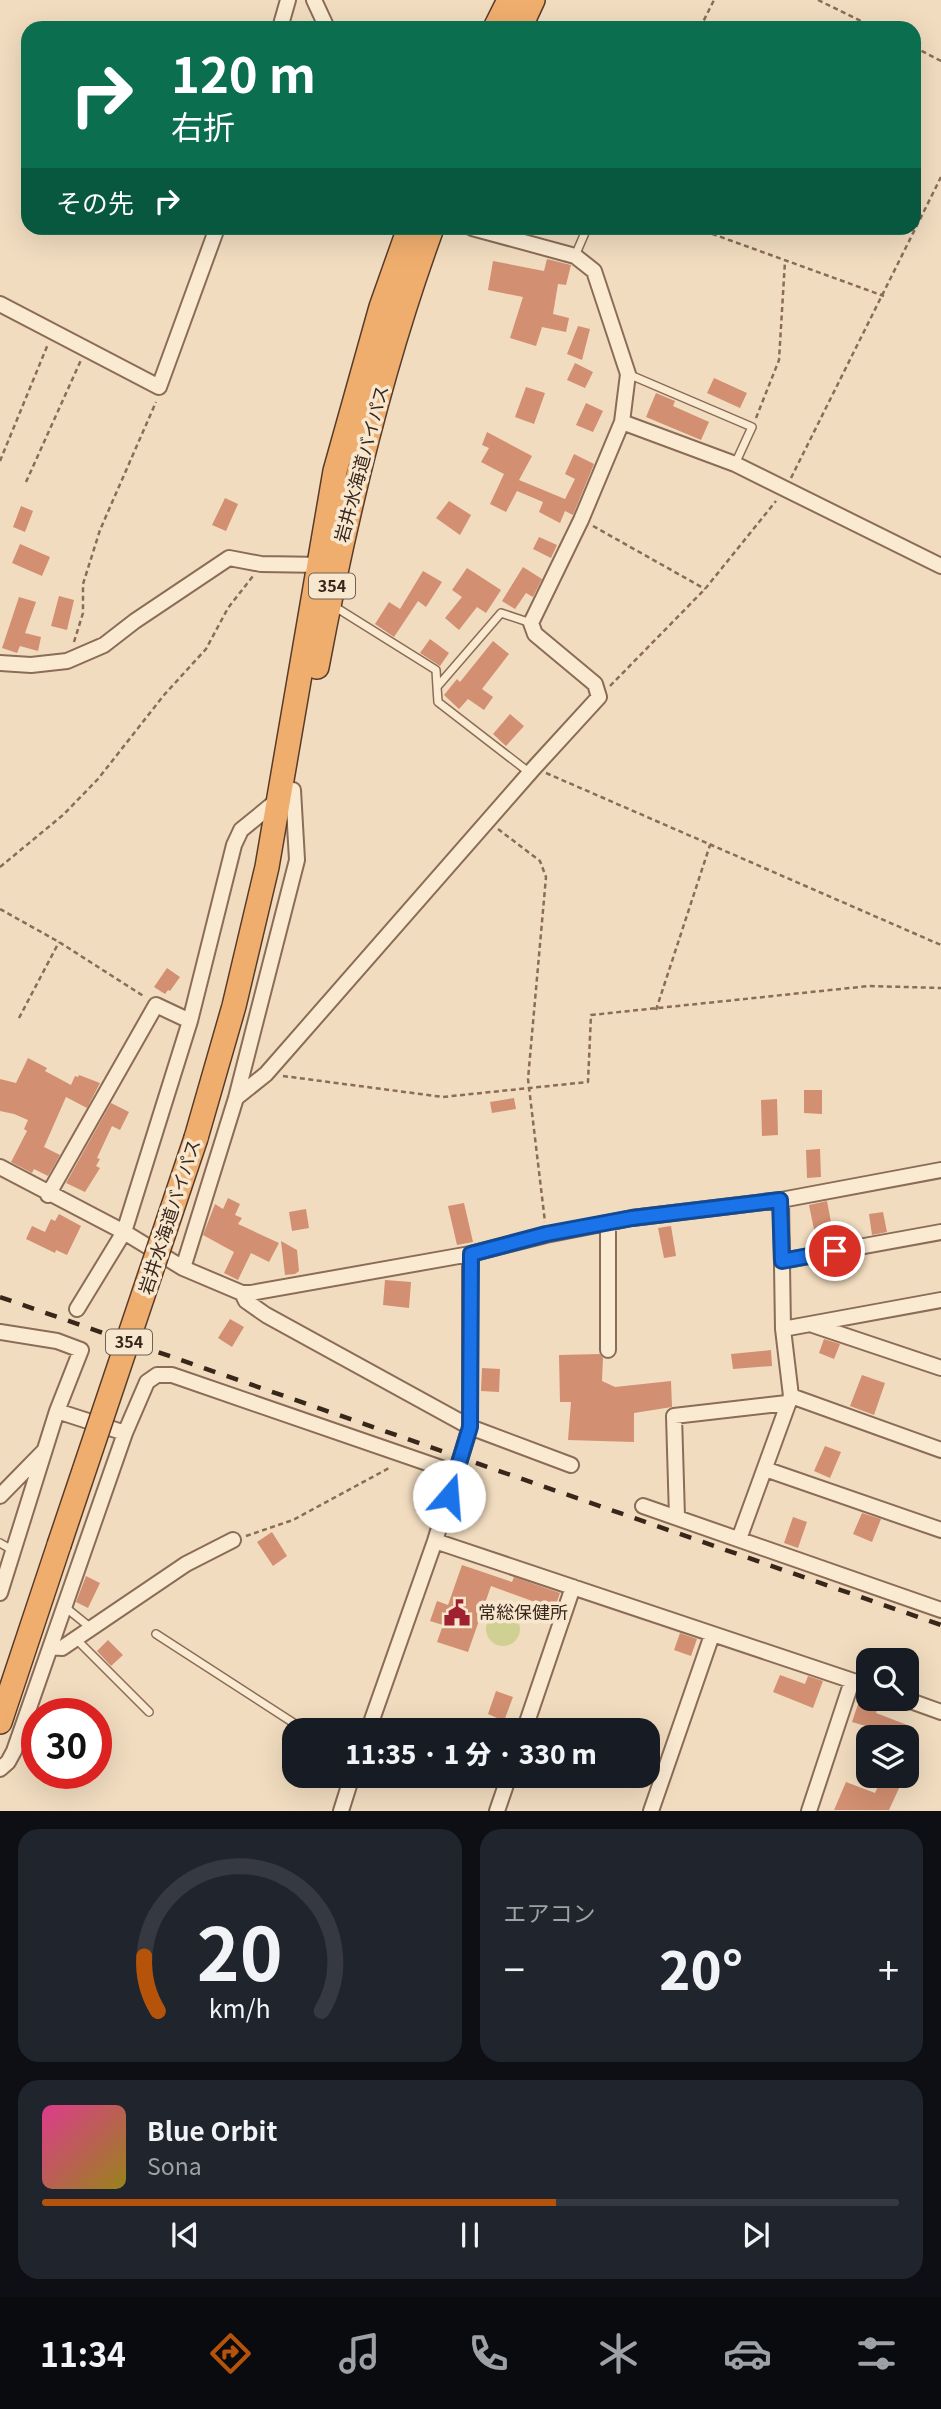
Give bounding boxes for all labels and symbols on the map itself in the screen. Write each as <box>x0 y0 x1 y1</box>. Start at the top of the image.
street label: 岩井水海道バイパス <box>327 382 394 545</box>
road number: 354 <box>309 573 355 598</box>
street label: 岩井水海道バイパス <box>131 1136 205 1297</box>
pin <box>805 1221 865 1281</box>
road number: 354 <box>106 1330 152 1354</box>
position arrow <box>412 1459 486 1533</box>
public building icon: 常総保健所 <box>442 1598 472 1628</box>
place label: 常総保健所 <box>478 1598 568 1624</box>
speed limit sign: 30 <box>21 1698 112 1789</box>

